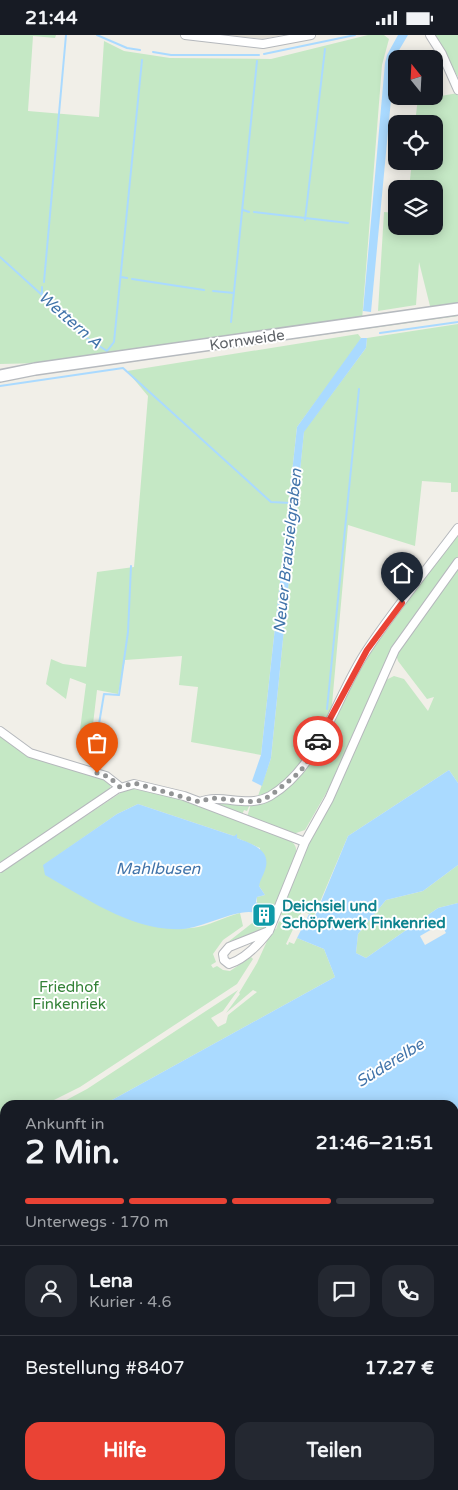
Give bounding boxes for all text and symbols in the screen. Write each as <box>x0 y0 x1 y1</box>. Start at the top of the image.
text: 21:44 <box>25 7 78 29</box>
north arrow <box>388 50 442 105</box>
map controls <box>388 50 443 235</box>
button: locate <box>388 115 443 170</box>
button: layers <box>388 180 443 235</box>
water label: Wettern A <box>34 287 106 353</box>
street label: Kornweide <box>208 326 286 354</box>
water label: Neuer Brausielgraben <box>269 466 307 634</box>
pin <box>381 552 423 603</box>
icon: home <box>388 559 416 587</box>
courier <box>293 716 343 766</box>
pin <box>76 722 118 773</box>
icon: car <box>304 727 332 755</box>
icon: bag <box>83 729 111 757</box>
water label: Mahlbusen <box>116 859 202 879</box>
place label: Deichsiel und Schöpfwerk Finkenried <box>282 897 446 933</box>
building icon: Deichsiel und Schöpfwerk Finkenried <box>251 902 277 928</box>
park label: Friedhof Finkenriek <box>32 978 106 1013</box>
water label: Süderelbe <box>352 1034 429 1092</box>
text: Ankunft in <box>25 1114 105 1134</box>
text: 21:46–21:51 <box>316 1132 434 1154</box>
text: 2 Min. <box>25 1134 120 1172</box>
text: Unterwegs · 170 m <box>25 1212 168 1232</box>
button: person <box>25 1265 77 1317</box>
button: chat <box>318 1265 370 1317</box>
button: phone <box>382 1265 434 1317</box>
text: Lena <box>89 1270 133 1292</box>
text: Kurier · 4.6 <box>89 1292 172 1312</box>
text: Bestellung #8407 <box>25 1357 185 1379</box>
text: 17.27 € <box>364 1357 434 1379</box>
button: Hilfe <box>25 1422 225 1480</box>
button: Teilen <box>235 1422 434 1480</box>

